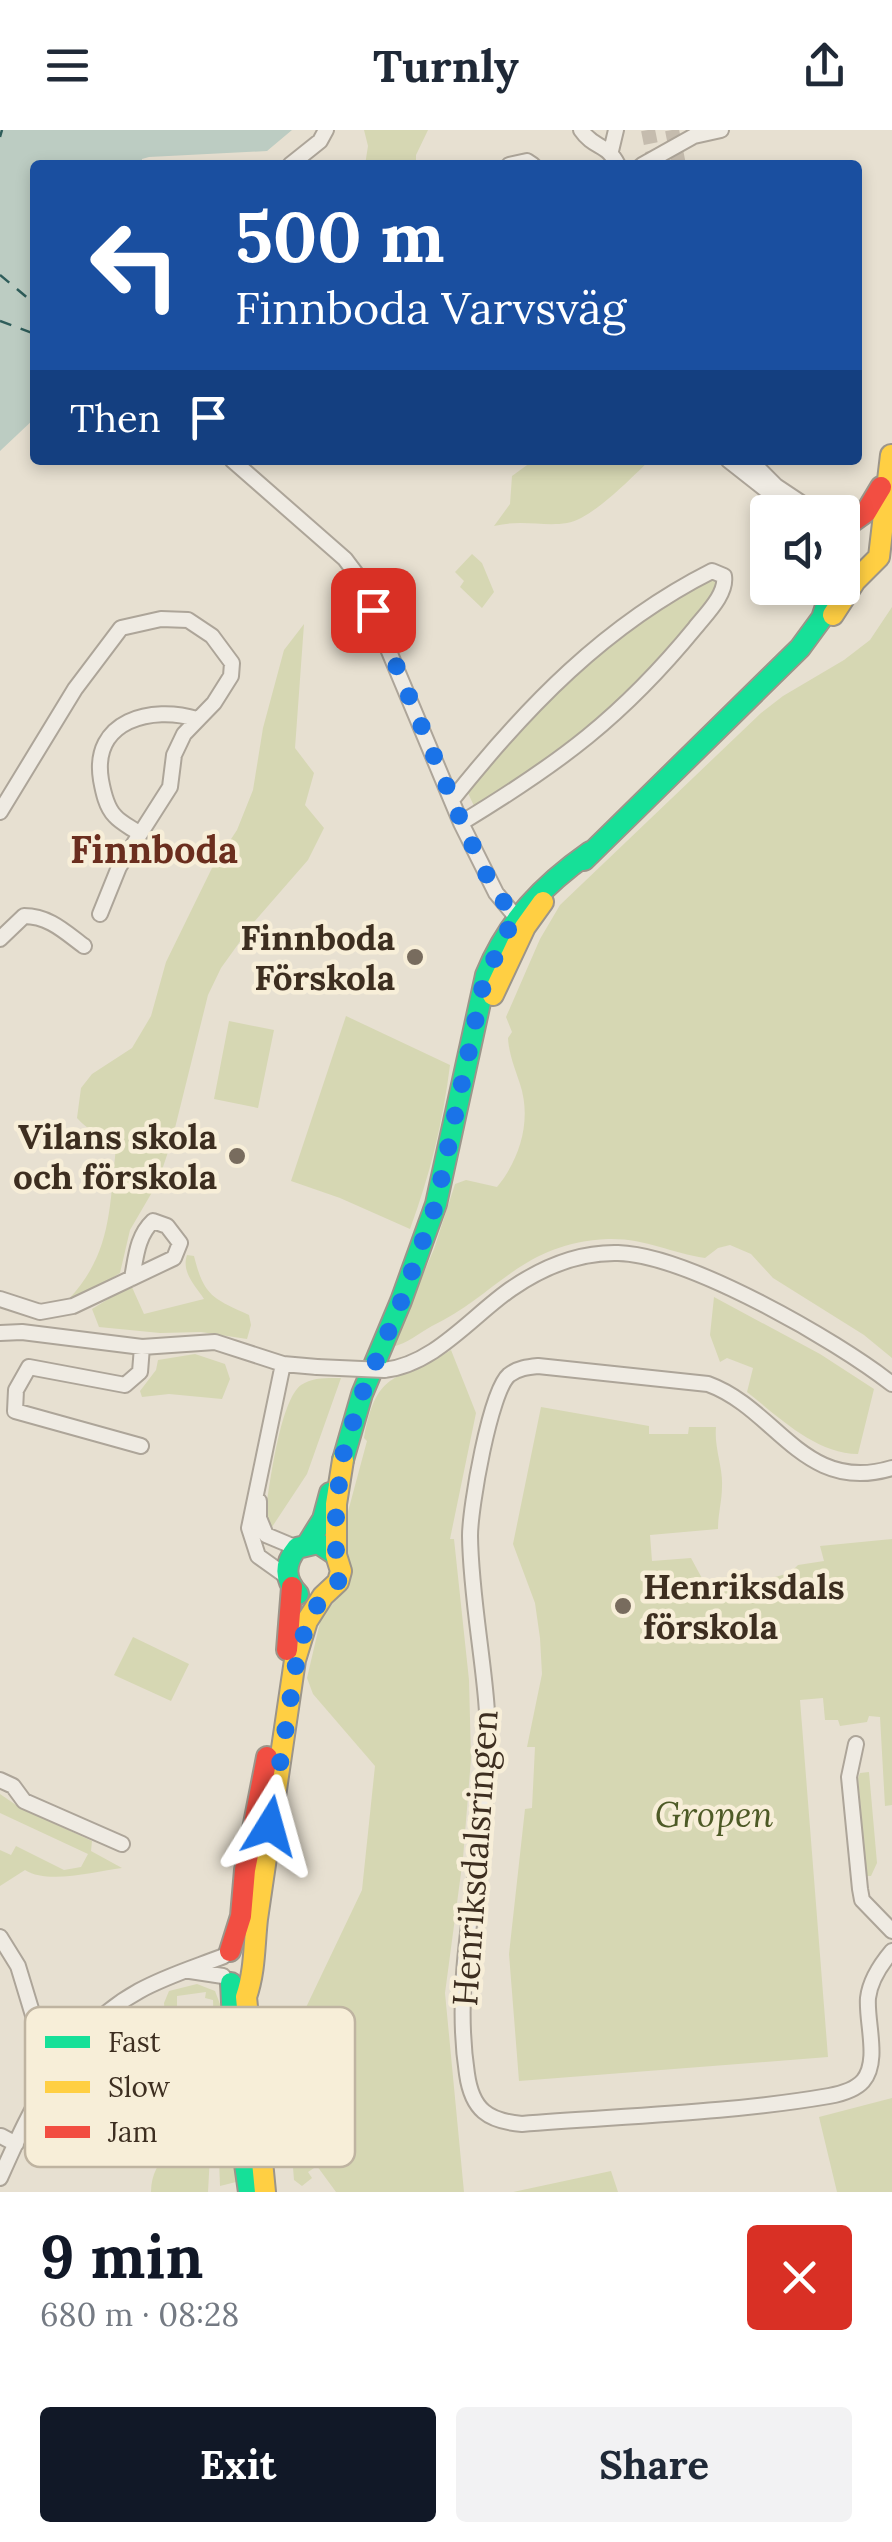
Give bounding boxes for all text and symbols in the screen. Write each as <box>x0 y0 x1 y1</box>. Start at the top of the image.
text: Turnly <box>373 37 519 94</box>
icon: menu <box>40 38 95 93</box>
icon: share <box>797 38 852 93</box>
text: 500 m <box>235 192 445 281</box>
icon: left <box>70 200 200 330</box>
text: Finnboda Varvsväg <box>235 279 626 336</box>
icon: arrive <box>181 390 236 445</box>
text: Then <box>70 394 161 442</box>
map controls <box>750 495 860 605</box>
button: sound <box>750 495 860 605</box>
pin <box>331 568 416 653</box>
icon: arrive <box>346 583 401 638</box>
district label: Finnboda <box>70 825 238 873</box>
place label: Finnboda Förskola <box>240 915 395 1000</box>
marker: Finnboda Förskola <box>404 946 426 968</box>
place label: Vilans skola och förskola <box>13 1114 217 1199</box>
marker: Vilans skola och förskola <box>226 1145 248 1167</box>
place label: Henriksdals förskola <box>643 1564 845 1649</box>
marker: Henriksdals förskola <box>612 1595 634 1617</box>
street label: Henriksdalsringen <box>442 1708 508 2008</box>
position arrow <box>218 1774 322 1878</box>
park label: Gropen <box>655 1792 774 1837</box>
legend <box>25 2007 355 2167</box>
text: Fast <box>108 2024 161 2060</box>
text: Slow <box>108 2069 171 2105</box>
text: Jam <box>107 2114 158 2150</box>
text: 9 min <box>40 2218 203 2294</box>
button: close <box>747 2225 852 2330</box>
text: 680 m · 08:28 <box>40 2294 239 2335</box>
button: Exit <box>40 2407 436 2522</box>
button: Share <box>456 2407 852 2522</box>

